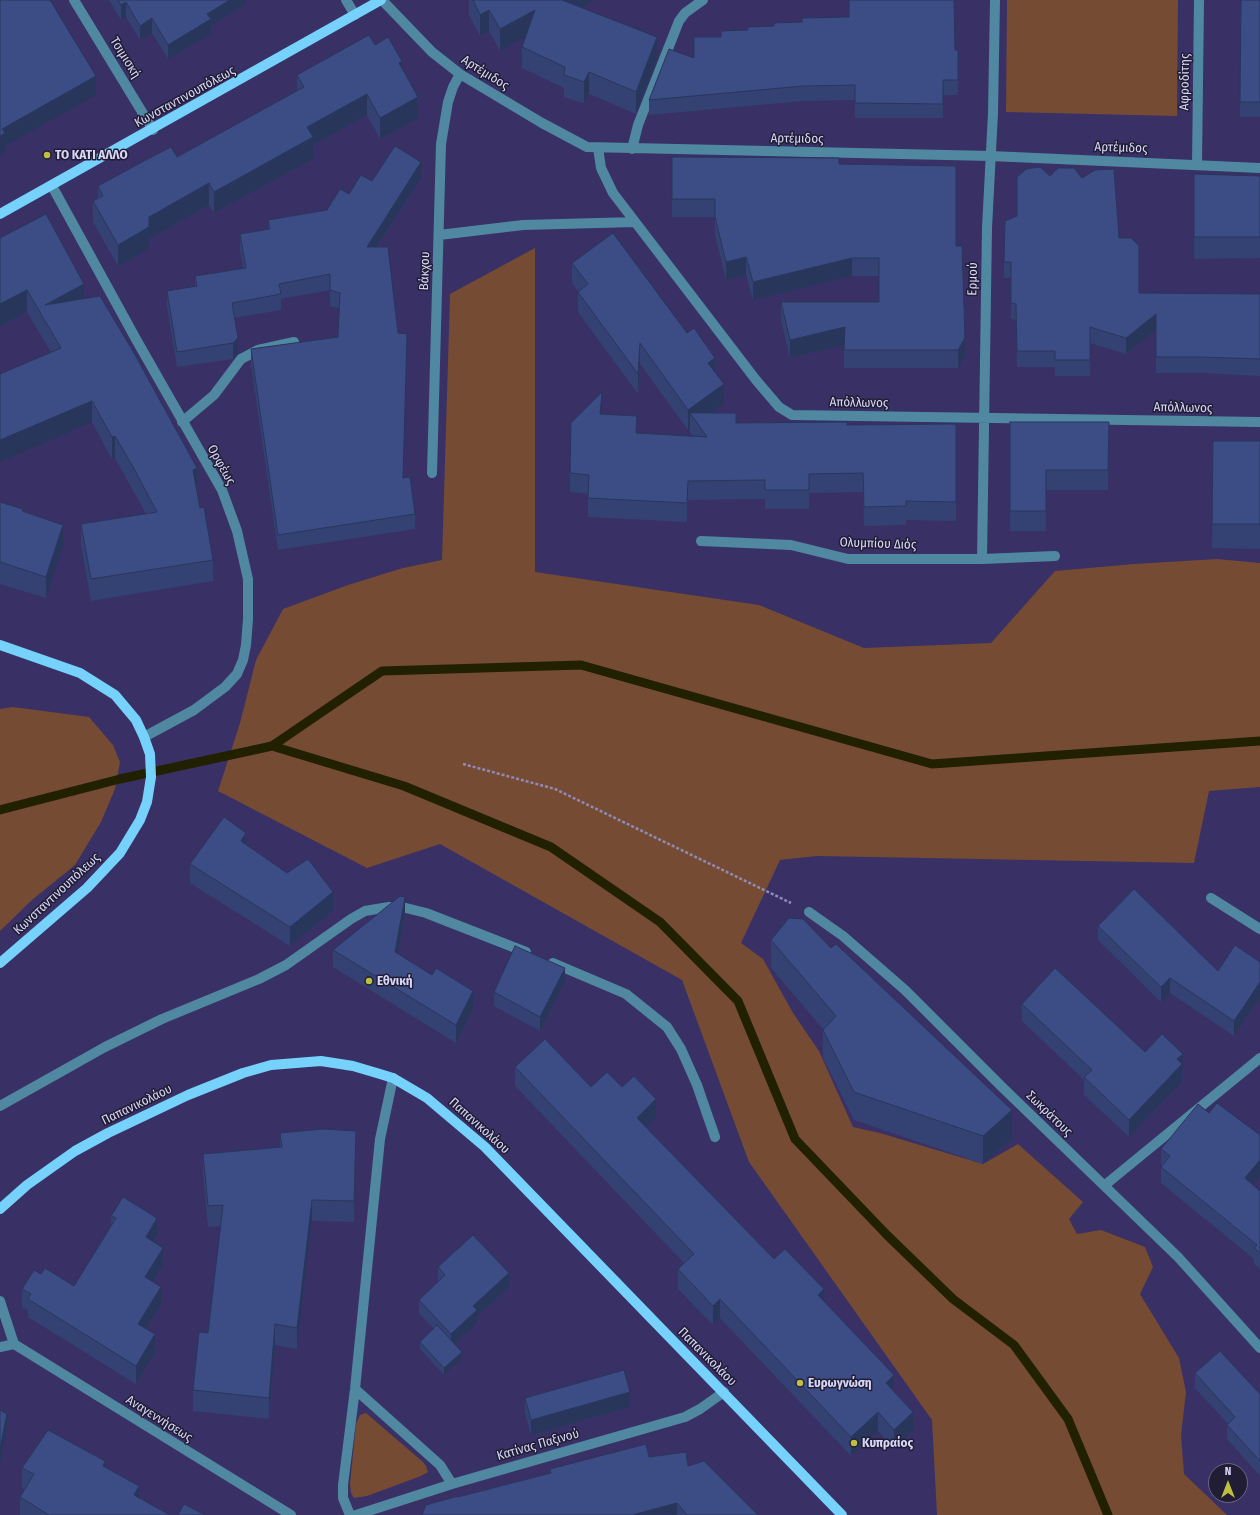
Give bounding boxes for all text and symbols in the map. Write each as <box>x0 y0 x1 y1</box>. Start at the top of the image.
street label: Τσιμισκή <box>106 35 144 81</box>
street label: Αρτέμιδος <box>458 52 512 94</box>
street label: Αφροδίτης <box>1177 53 1193 111</box>
street label: Κωνσταντινουπόλεως <box>132 63 238 131</box>
street label: Αρτέμιδος <box>770 131 824 147</box>
street label: Αρτέμιδος <box>1094 139 1148 157</box>
place label: ΤΟ ΚΑΤΙ ΑΛΛΟ <box>55 147 128 163</box>
marker: ΤΟ ΚΑΤΙ ΑΛΛΟ <box>42 150 52 160</box>
street label: Βάκχου <box>417 251 433 291</box>
street label: Ερμού <box>965 262 981 296</box>
street label: Απόλλωνος <box>830 395 888 411</box>
street label: Απόλλωνος <box>1154 400 1212 416</box>
street label: Ορφέως <box>204 442 238 488</box>
street label: Ολυμπίου Διός <box>839 535 917 553</box>
street label: Κωνσταντινουπόλεως <box>10 850 104 938</box>
place label: Εθνική <box>377 973 413 989</box>
marker: Εθνική <box>364 976 374 986</box>
street label: Παπανικολάου <box>99 1081 175 1129</box>
street label: Σωκράτους <box>1023 1088 1075 1140</box>
street label: Παπανικολάου <box>445 1095 513 1157</box>
street label: Παπανικολάου <box>675 1325 739 1389</box>
place label: Ευρωγνώση <box>808 1375 872 1391</box>
marker: Ευρωγνώση <box>795 1378 805 1388</box>
street label: Αναγεννήσεως <box>123 1392 195 1446</box>
street label: Κατίνας Παξινού <box>495 1426 581 1464</box>
place label: Κυπραίος <box>862 1435 913 1451</box>
marker: Κυπραίος <box>849 1438 859 1448</box>
north arrow <box>1208 1463 1248 1503</box>
text: N <box>1225 1465 1231 1478</box>

